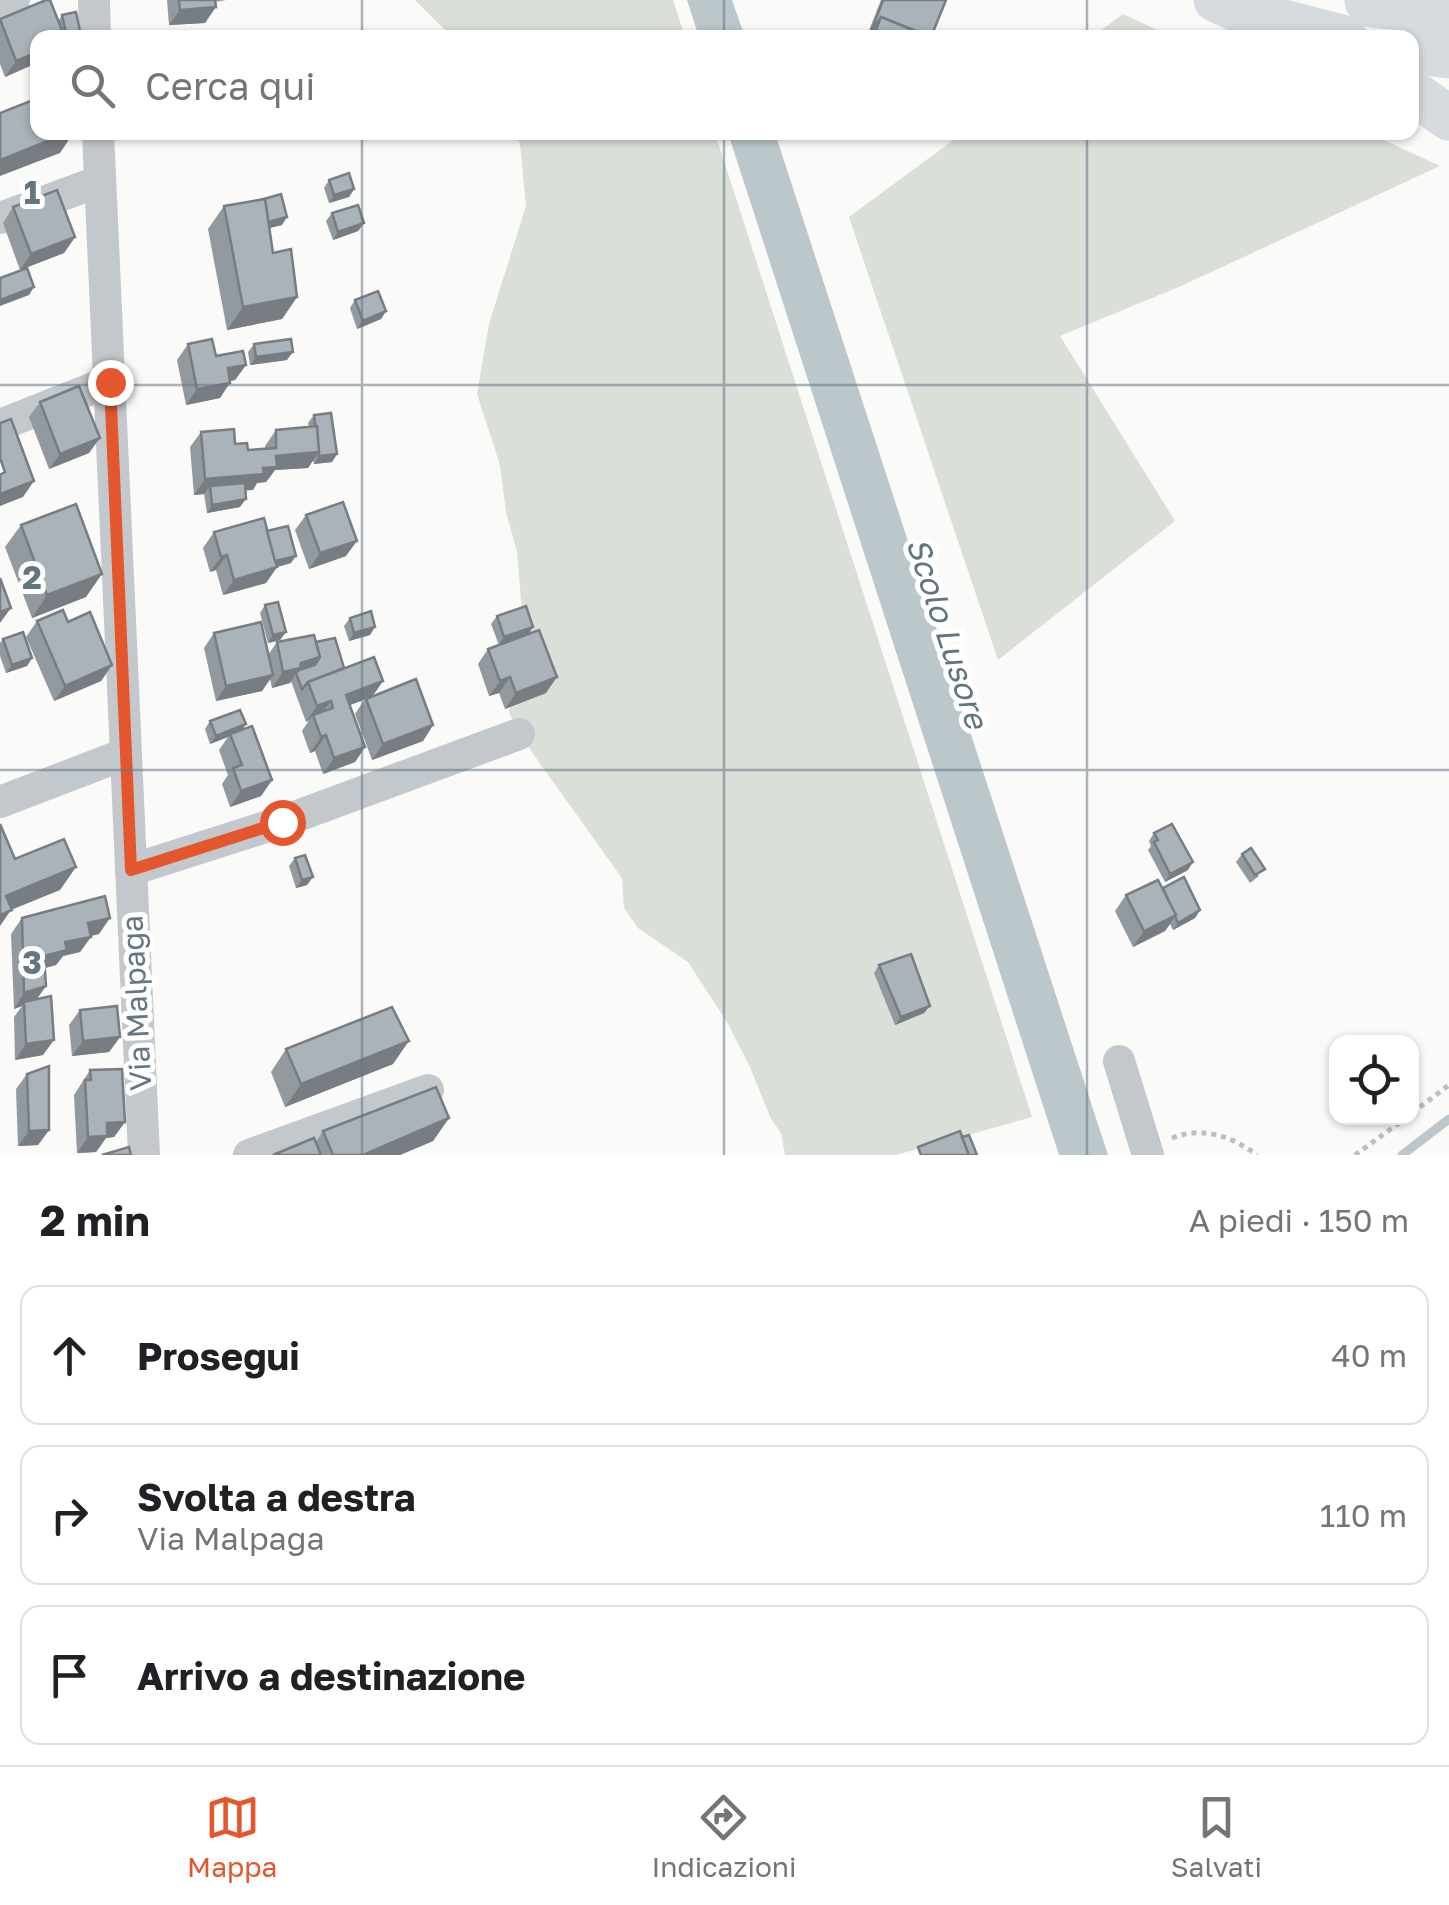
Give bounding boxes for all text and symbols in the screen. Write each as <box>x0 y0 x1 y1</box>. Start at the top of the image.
search box <box>30 30 1419 140</box>
icon: search <box>65 58 120 113</box>
text: Cerca qui <box>145 63 316 108</box>
text: 1 <box>24 173 40 211</box>
route end <box>88 360 134 406</box>
water label: Scolo Lusore <box>899 533 997 735</box>
text: 2 <box>22 558 42 596</box>
route start <box>260 800 306 846</box>
street label: Via Malpaga <box>113 914 159 1092</box>
text: 3 <box>22 943 42 981</box>
map controls <box>1329 1035 1419 1125</box>
button: locate <box>1329 1035 1419 1125</box>
text: 2 min <box>40 1195 150 1245</box>
text: A piedi · 150 m <box>1189 1201 1409 1239</box>
icon: ahead <box>42 1328 97 1383</box>
text: Prosegui <box>137 1333 300 1378</box>
text: 40 m <box>1331 1336 1407 1374</box>
text: Svolta a destra <box>137 1474 416 1519</box>
icon: right <box>42 1488 97 1543</box>
text: 110 m <box>1320 1496 1407 1534</box>
text: Via Malpaga <box>137 1519 324 1557</box>
icon: arrive <box>42 1648 97 1703</box>
text: Arrivo a destinazione <box>137 1653 525 1698</box>
tab: Mappa <box>187 1790 277 1883</box>
tab: Indicazioni <box>651 1790 797 1883</box>
tab: Salvati <box>1171 1790 1262 1883</box>

